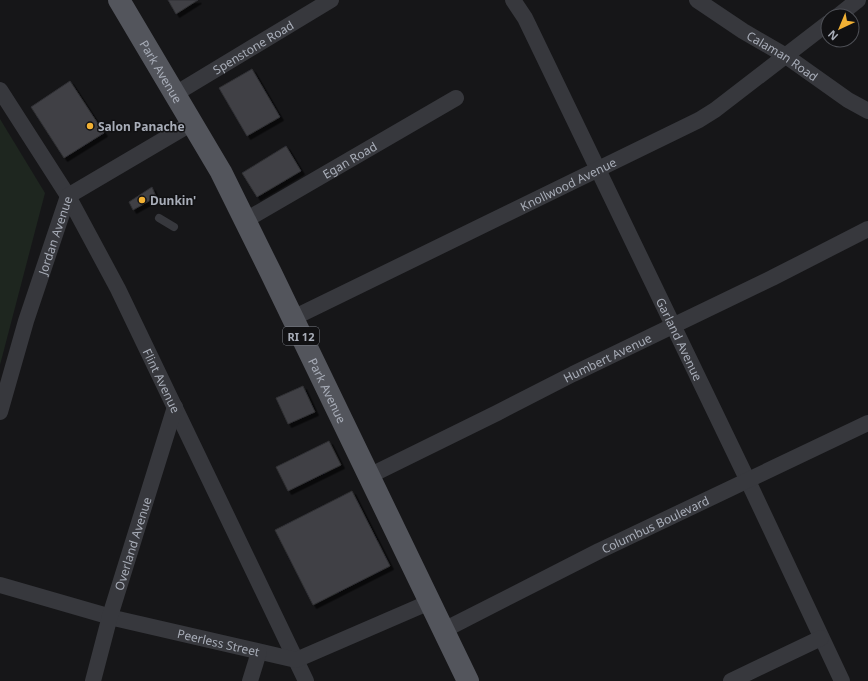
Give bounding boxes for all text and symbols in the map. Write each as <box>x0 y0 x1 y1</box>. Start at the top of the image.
north arrow <box>820 8 860 48</box>
street label: Spenstone Road <box>209 16 297 78</box>
street label: Calaman Road <box>744 27 822 85</box>
text: N <box>824 27 841 44</box>
street label: Park Avenue <box>136 37 187 106</box>
place label: Salon Panache <box>98 118 185 135</box>
marker: Salon Panache <box>85 121 95 131</box>
street label: Egan Road <box>319 137 380 182</box>
street label: Knollwood Avenue <box>517 153 619 215</box>
place label: Dunkin' <box>150 192 196 209</box>
street label: Jordan Avenue <box>33 194 76 278</box>
marker: Dunkin' <box>137 195 147 205</box>
street label: Garland Avenue <box>652 295 707 384</box>
road number: RI 12 <box>283 327 319 345</box>
street label: Humbert Avenue <box>560 329 654 386</box>
street label: Flint Avenue <box>139 345 185 416</box>
street label: Park Avenue <box>305 355 351 426</box>
street label: Columbus Boulevard <box>598 491 712 557</box>
street label: Overland Avenue <box>110 494 155 593</box>
street label: Peerless Street <box>176 624 262 660</box>

